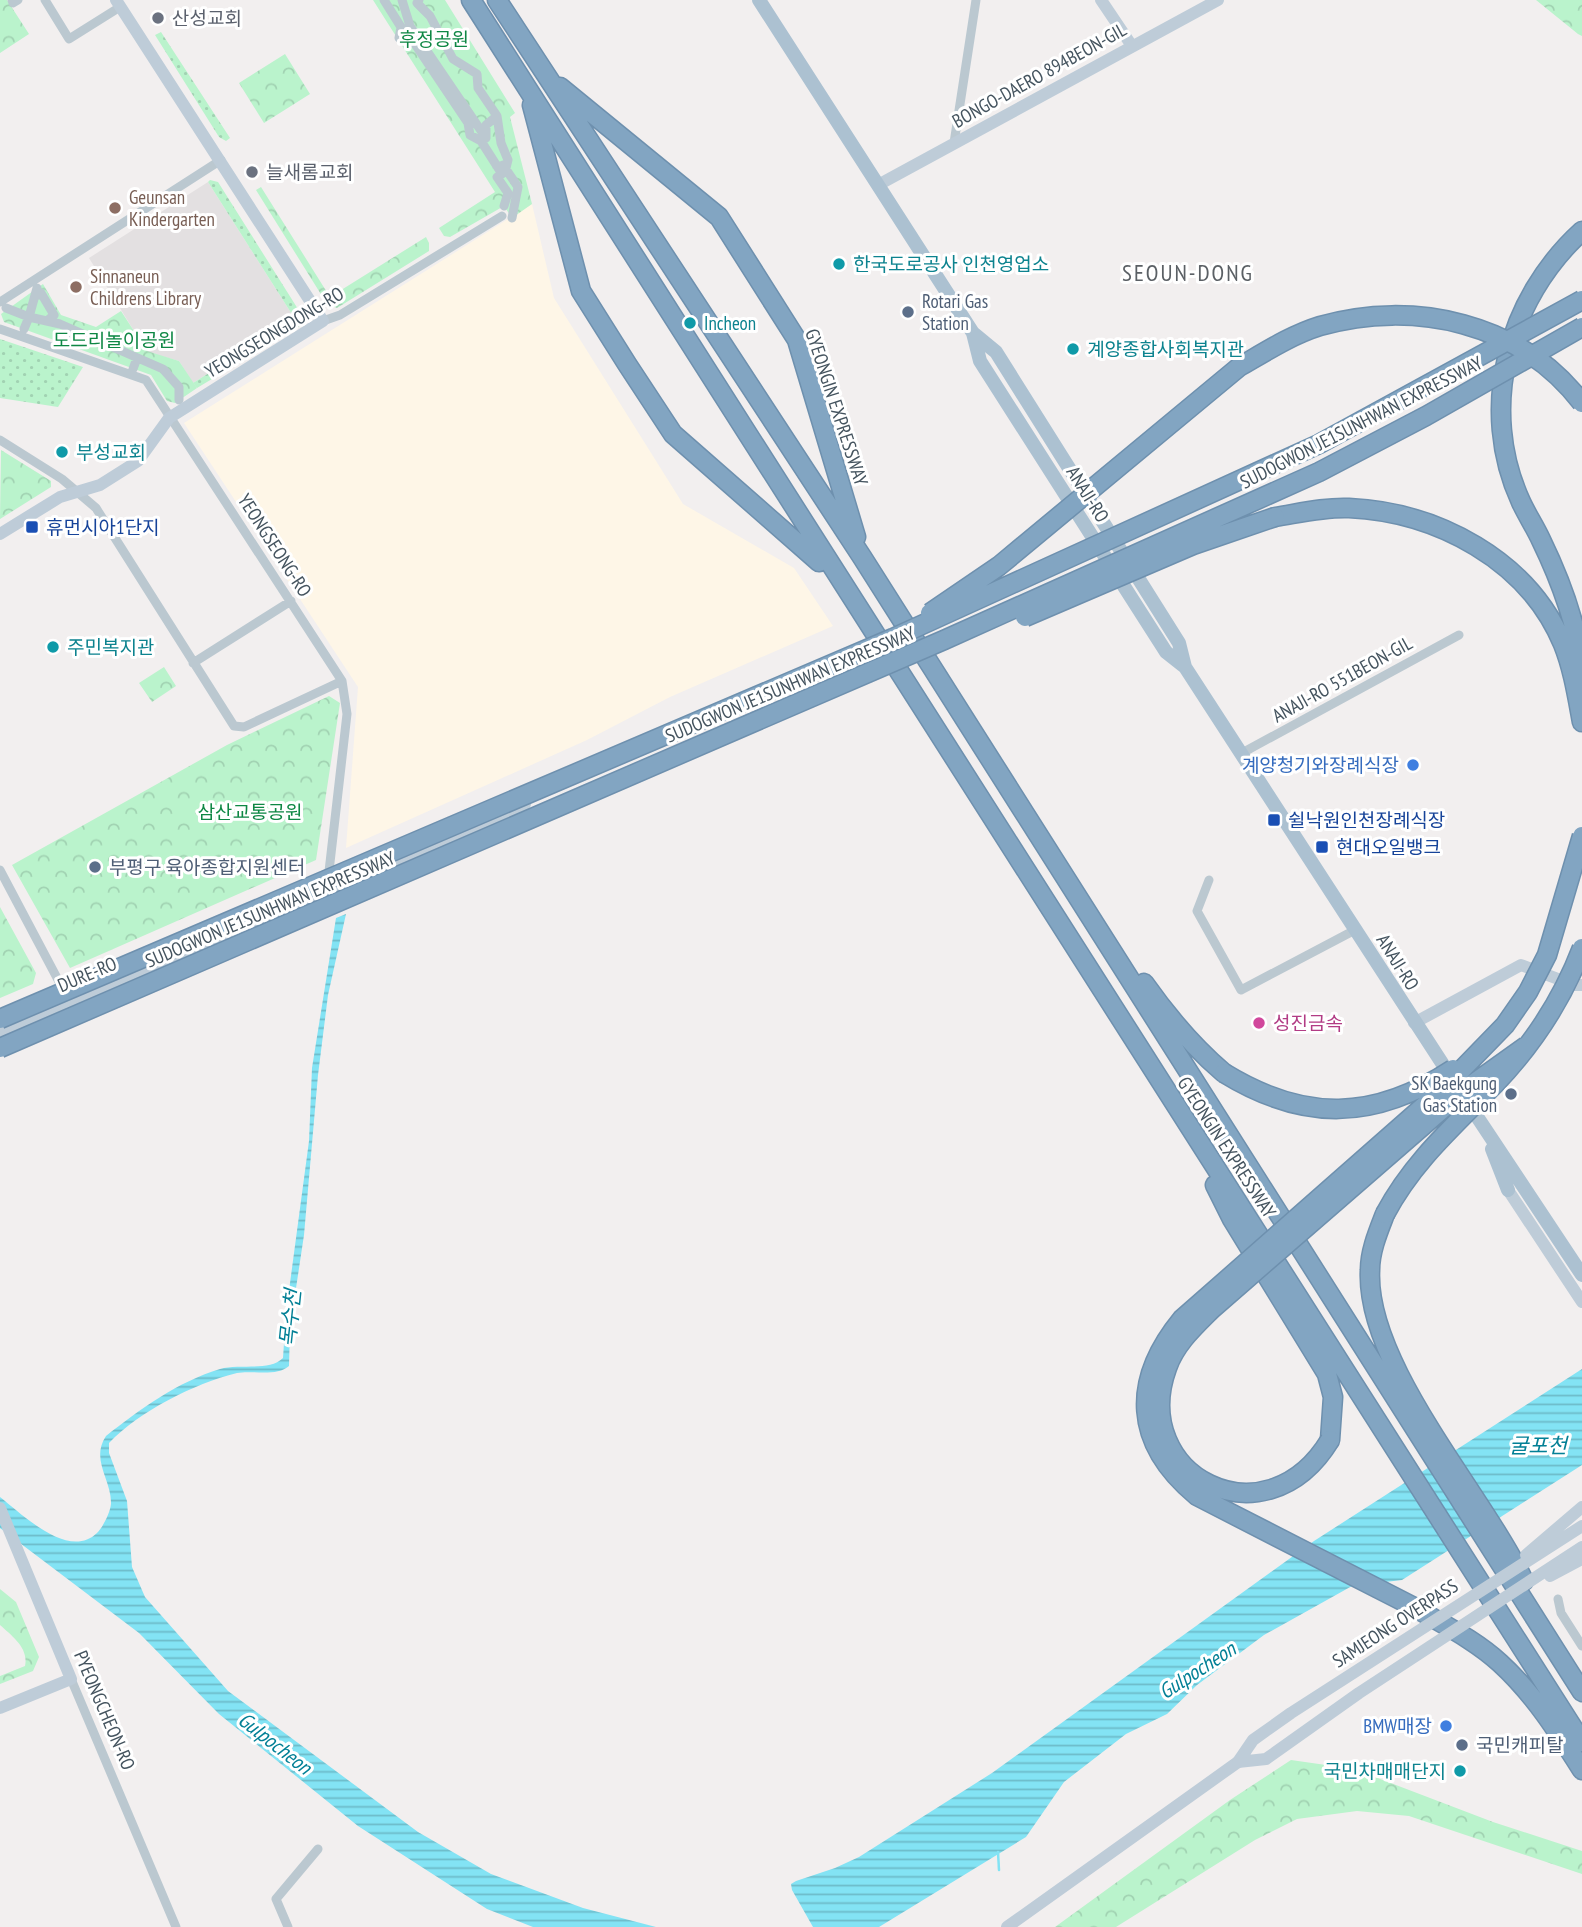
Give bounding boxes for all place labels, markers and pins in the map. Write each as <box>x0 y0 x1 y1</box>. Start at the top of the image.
place label: 산성교회 <box>172 6 242 30</box>
marker: 산성교회 <box>150 10 166 26</box>
place label: 늘새롬교회 <box>266 160 353 184</box>
marker: 늘새롬교회 <box>244 164 260 180</box>
place label: Geunsan Kindergarten <box>129 185 215 231</box>
marker: Geunsan Kindergarten <box>107 200 123 216</box>
place label: 한국도로공사 인천영업소 <box>853 252 1049 276</box>
marker: 한국도로공사 인천영업소 <box>831 256 847 272</box>
place label: Sinnaneun Childrens Library <box>90 264 202 310</box>
marker: Sinnaneun Childrens Library <box>68 279 84 295</box>
place label: Rotari Gas Station <box>922 289 988 335</box>
marker: Rotari Gas Station <box>900 304 916 320</box>
place label: Incheon <box>704 311 756 335</box>
marker: Incheon <box>682 315 698 331</box>
place label: 계양종합사회복지관 <box>1087 337 1244 361</box>
marker: 계양종합사회복지관 <box>1065 341 1081 357</box>
place label: 부성교회 <box>76 440 146 464</box>
marker: 부성교회 <box>54 444 70 460</box>
place label: 휴먼시아1단지 <box>46 515 159 539</box>
marker: 휴먼시아1단지 <box>24 519 40 535</box>
place label: 주민복지관 <box>67 635 154 659</box>
marker: 주민복지관 <box>45 639 61 655</box>
place label: 계양청기와장례식장 <box>1242 753 1399 777</box>
marker: 계양청기와장례식장 <box>1405 757 1421 773</box>
place label: 쉴낙원인천장례식장 <box>1288 808 1445 832</box>
marker: 쉴낙원인천장례식장 <box>1266 812 1282 828</box>
place label: 현대오일뱅크 <box>1336 835 1441 859</box>
marker: 현대오일뱅크 <box>1314 839 1330 855</box>
place label: 부평구 육아종합지원센터 <box>109 855 305 879</box>
marker: 부평구 육아종합지원센터 <box>87 859 103 875</box>
place label: 성진금속 <box>1273 1011 1343 1035</box>
marker: 성진금속 <box>1251 1015 1267 1031</box>
place label: SK Baekgung Gas Station <box>1411 1071 1497 1117</box>
marker: SK Baekgung Gas Station <box>1503 1086 1519 1102</box>
place label: BMW매장 <box>1363 1714 1432 1738</box>
marker: BMW매장 <box>1438 1718 1454 1734</box>
place label: 국민캐피탈 <box>1476 1733 1563 1757</box>
marker: 국민캐피탈 <box>1454 1737 1470 1753</box>
place label: 국민차매매단지 <box>1324 1759 1446 1783</box>
marker: 국민차매매단지 <box>1452 1763 1468 1779</box>

